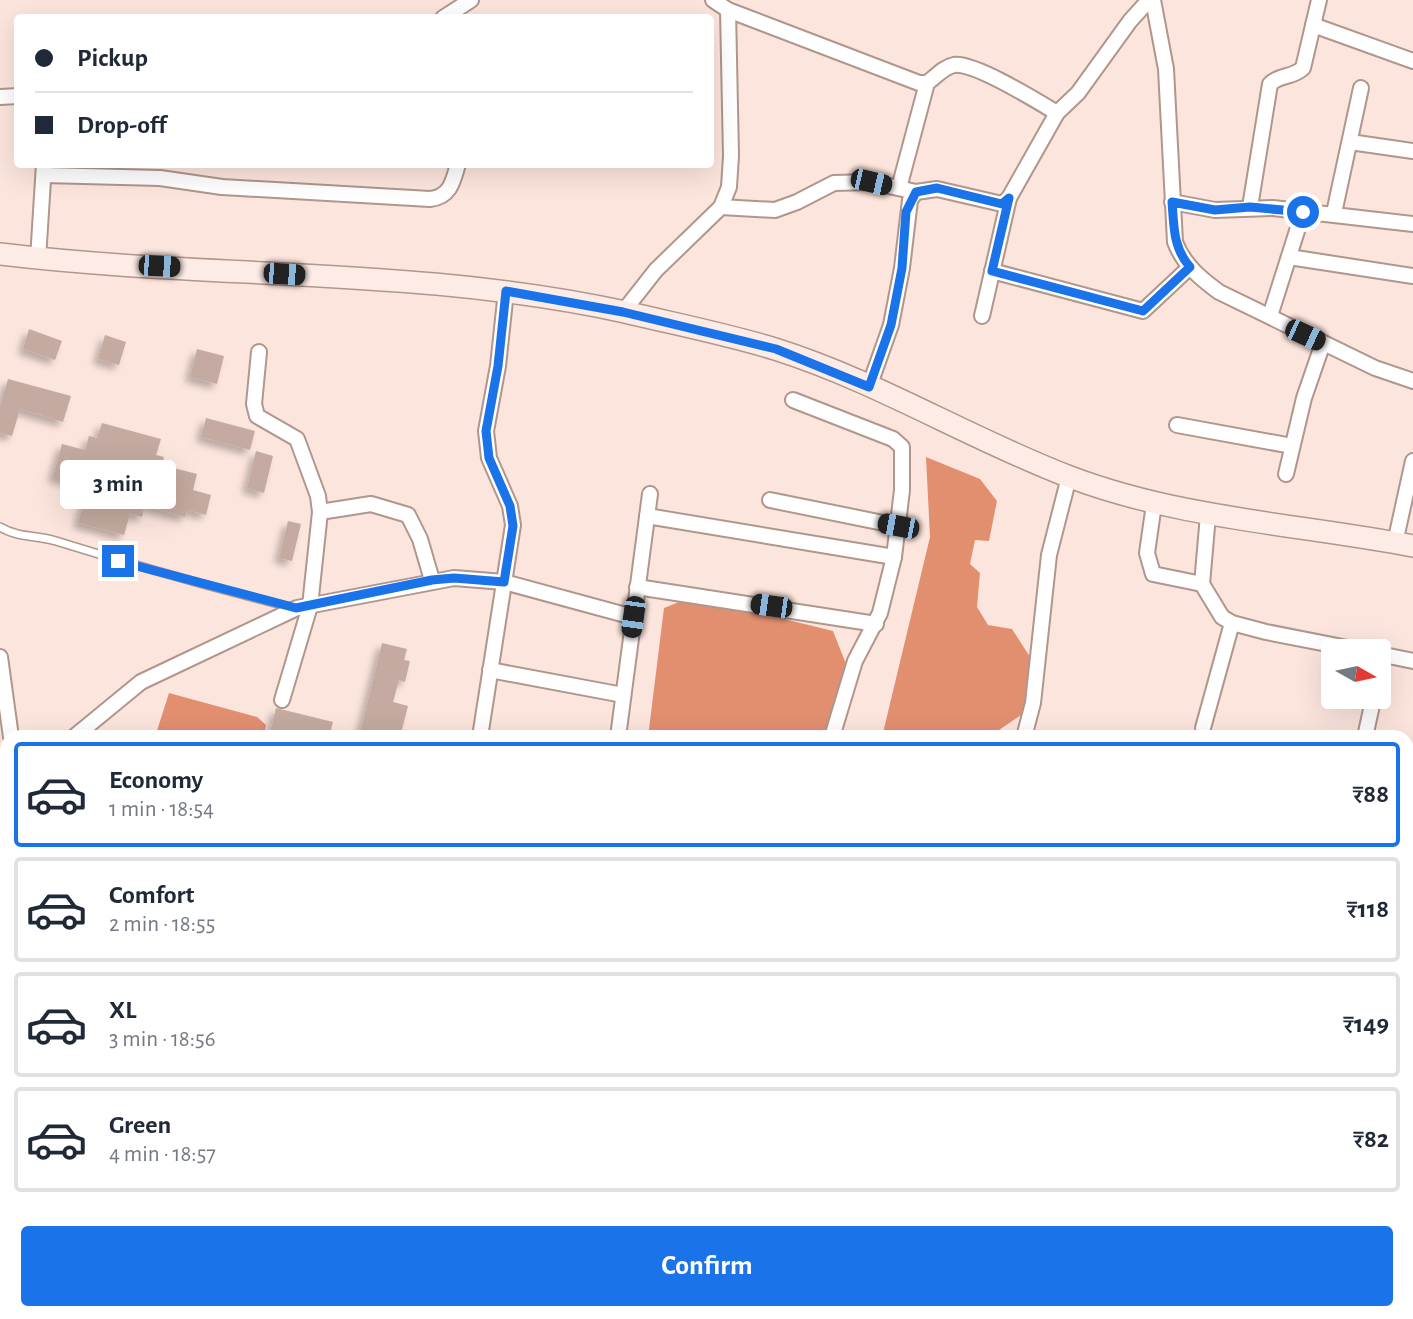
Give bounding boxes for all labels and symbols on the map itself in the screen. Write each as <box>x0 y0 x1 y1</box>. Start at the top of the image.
car <box>849 167 894 197</box>
route start <box>1287 196 1319 228</box>
car <box>138 254 181 278</box>
car <box>263 262 306 286</box>
car <box>1282 317 1329 353</box>
callout: 3 min <box>60 460 176 508</box>
car <box>876 512 921 540</box>
route end <box>102 545 134 577</box>
car <box>749 593 794 619</box>
car <box>620 595 647 639</box>
north arrow <box>1321 639 1391 709</box>

